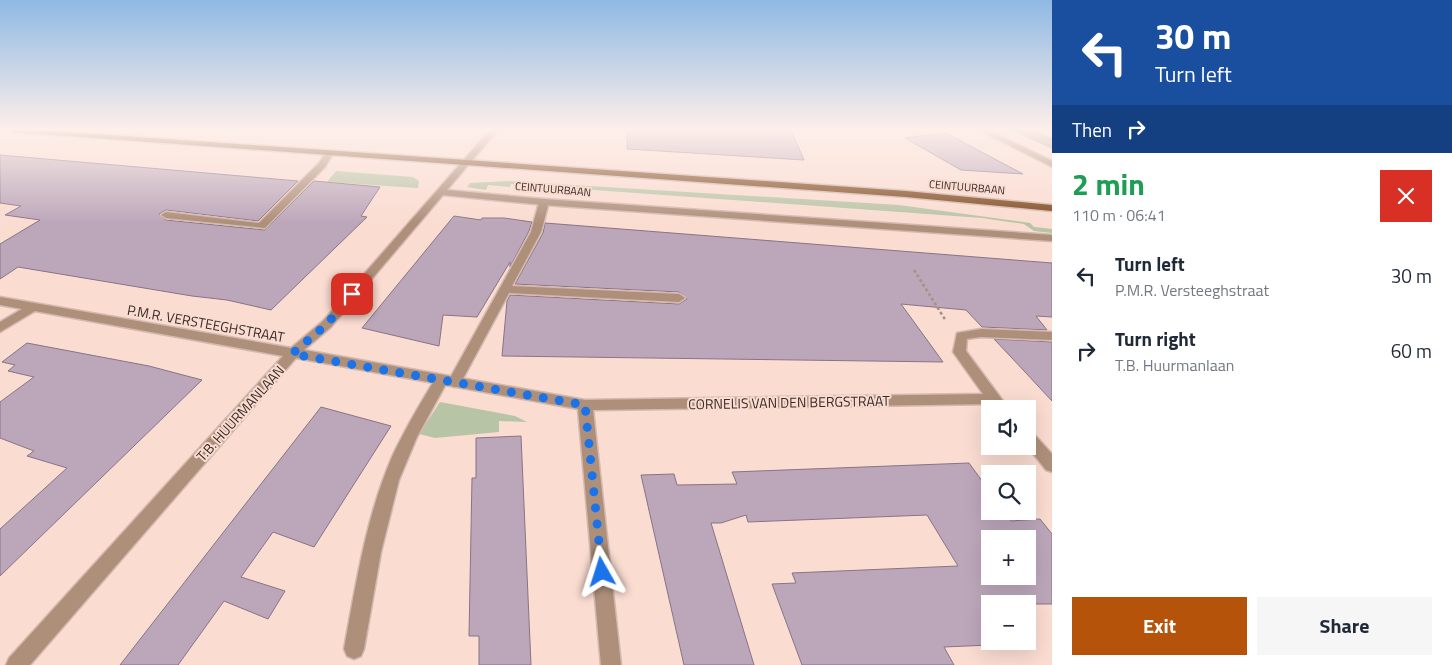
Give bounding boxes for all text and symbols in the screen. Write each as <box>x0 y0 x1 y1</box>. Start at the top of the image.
text: 30 m <box>1155 9 1231 63</box>
icon: left <box>1072 20 1137 85</box>
text: Turn left <box>1155 57 1232 91</box>
text: Then <box>1072 115 1112 144</box>
icon: right <box>1122 115 1150 143</box>
text: 2 min <box>1072 161 1145 207</box>
button: close <box>1380 170 1432 222</box>
street label: CEINTUURBAAN <box>928 176 1006 198</box>
street label: CEINTUURBAAN <box>514 178 592 200</box>
text: 110 m · 06:41 <box>1072 203 1166 227</box>
text: Turn left <box>1115 249 1185 278</box>
text: 30 m <box>1391 261 1432 290</box>
icon: left <box>1072 262 1100 290</box>
pin <box>331 273 373 315</box>
text: P.M.R. Versteeghstraat <box>1115 278 1269 302</box>
icon: arrive <box>338 280 366 308</box>
street label: P.M.R. VERSTEEGHSTRAAT <box>126 299 287 347</box>
text: Turn right <box>1115 324 1196 353</box>
text: 60 m <box>1391 336 1432 365</box>
icon: right <box>1072 337 1100 365</box>
text: T.B. Huurmanlaan <box>1115 353 1234 377</box>
street label: T.B. HUURMANLAAN <box>191 360 289 466</box>
street label: CORNELIS VAN DEN BERGSTRAAT <box>688 390 891 414</box>
map controls <box>981 400 1036 650</box>
button: sound <box>981 400 1036 455</box>
button: search <box>981 465 1036 520</box>
button: + <box>981 530 1036 585</box>
position arrow <box>575 545 627 597</box>
button: − <box>981 595 1036 650</box>
button: Exit <box>1072 597 1247 655</box>
button: Share <box>1257 597 1432 655</box>

